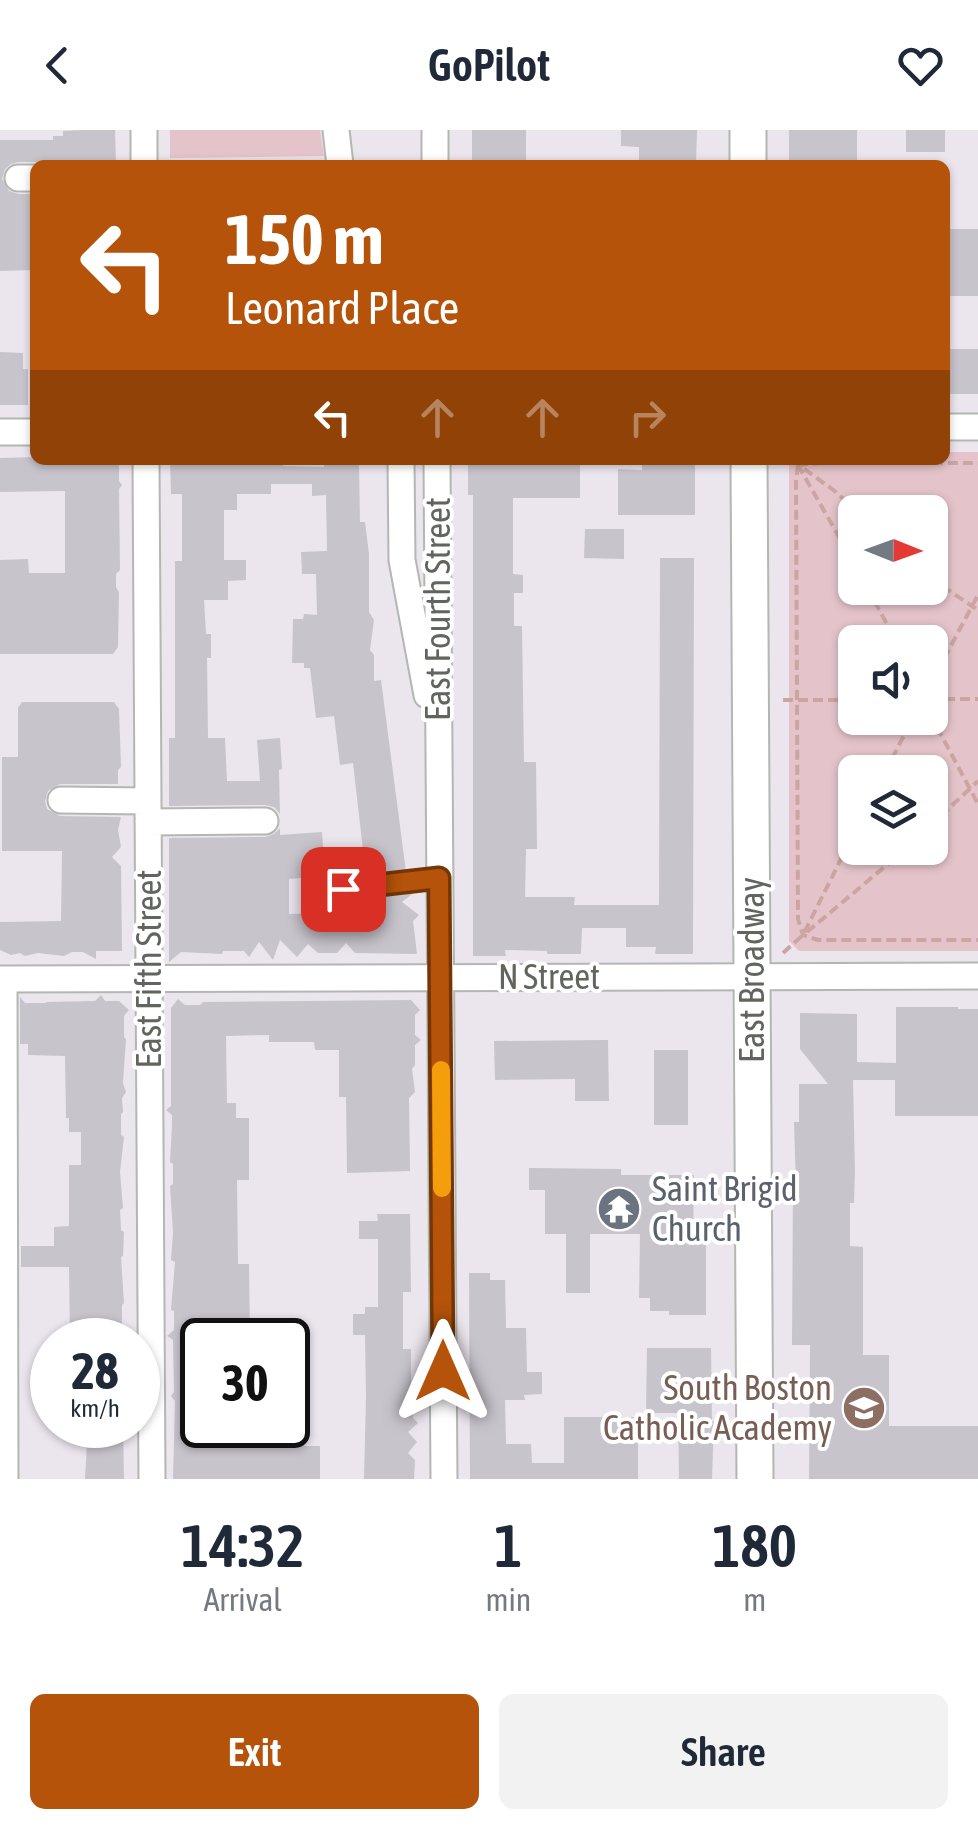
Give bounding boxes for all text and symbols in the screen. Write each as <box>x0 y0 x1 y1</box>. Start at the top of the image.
icon: back <box>30 38 85 93</box>
icon: heart <box>893 38 948 93</box>
text: GoPilot <box>428 39 550 91</box>
text: 150 m <box>225 199 384 279</box>
icon: left <box>60 200 190 330</box>
text: Leonard Place <box>225 282 459 334</box>
icon: left <box>305 390 360 445</box>
icon: ahead <box>410 390 465 445</box>
icon: ahead <box>515 390 570 445</box>
icon: right <box>620 390 675 445</box>
north arrow <box>838 495 948 605</box>
map controls <box>838 495 948 865</box>
street label: East Fourth Street <box>417 497 457 721</box>
button: sound <box>838 625 948 735</box>
button: layers <box>838 755 948 865</box>
pin <box>301 847 386 932</box>
icon: arrive <box>316 862 371 917</box>
street label: East Fifth Street <box>128 870 168 1068</box>
street label: East Broadway <box>731 877 771 1063</box>
street label: N Street <box>498 956 600 996</box>
place label: Saint Brigid Church <box>652 1168 798 1248</box>
temple icon: Saint Brigid Church <box>596 1186 642 1232</box>
speed limit sign: 30 <box>180 1318 310 1448</box>
position arrow <box>391 1319 495 1423</box>
text: 28 <box>71 1342 118 1400</box>
place label: South Boston Catholic Academy <box>603 1367 832 1447</box>
school or university icon: South Boston Catholic Academy <box>841 1385 887 1431</box>
text: km/h <box>70 1394 120 1422</box>
text: 14:32 <box>181 1511 304 1580</box>
text: 1 <box>494 1511 523 1580</box>
text: 180 <box>712 1511 797 1580</box>
text: Arrival <box>204 1581 282 1618</box>
text: min <box>485 1581 531 1618</box>
text: m <box>743 1581 766 1618</box>
button: Exit <box>30 1694 479 1809</box>
button: Share <box>499 1694 948 1809</box>

